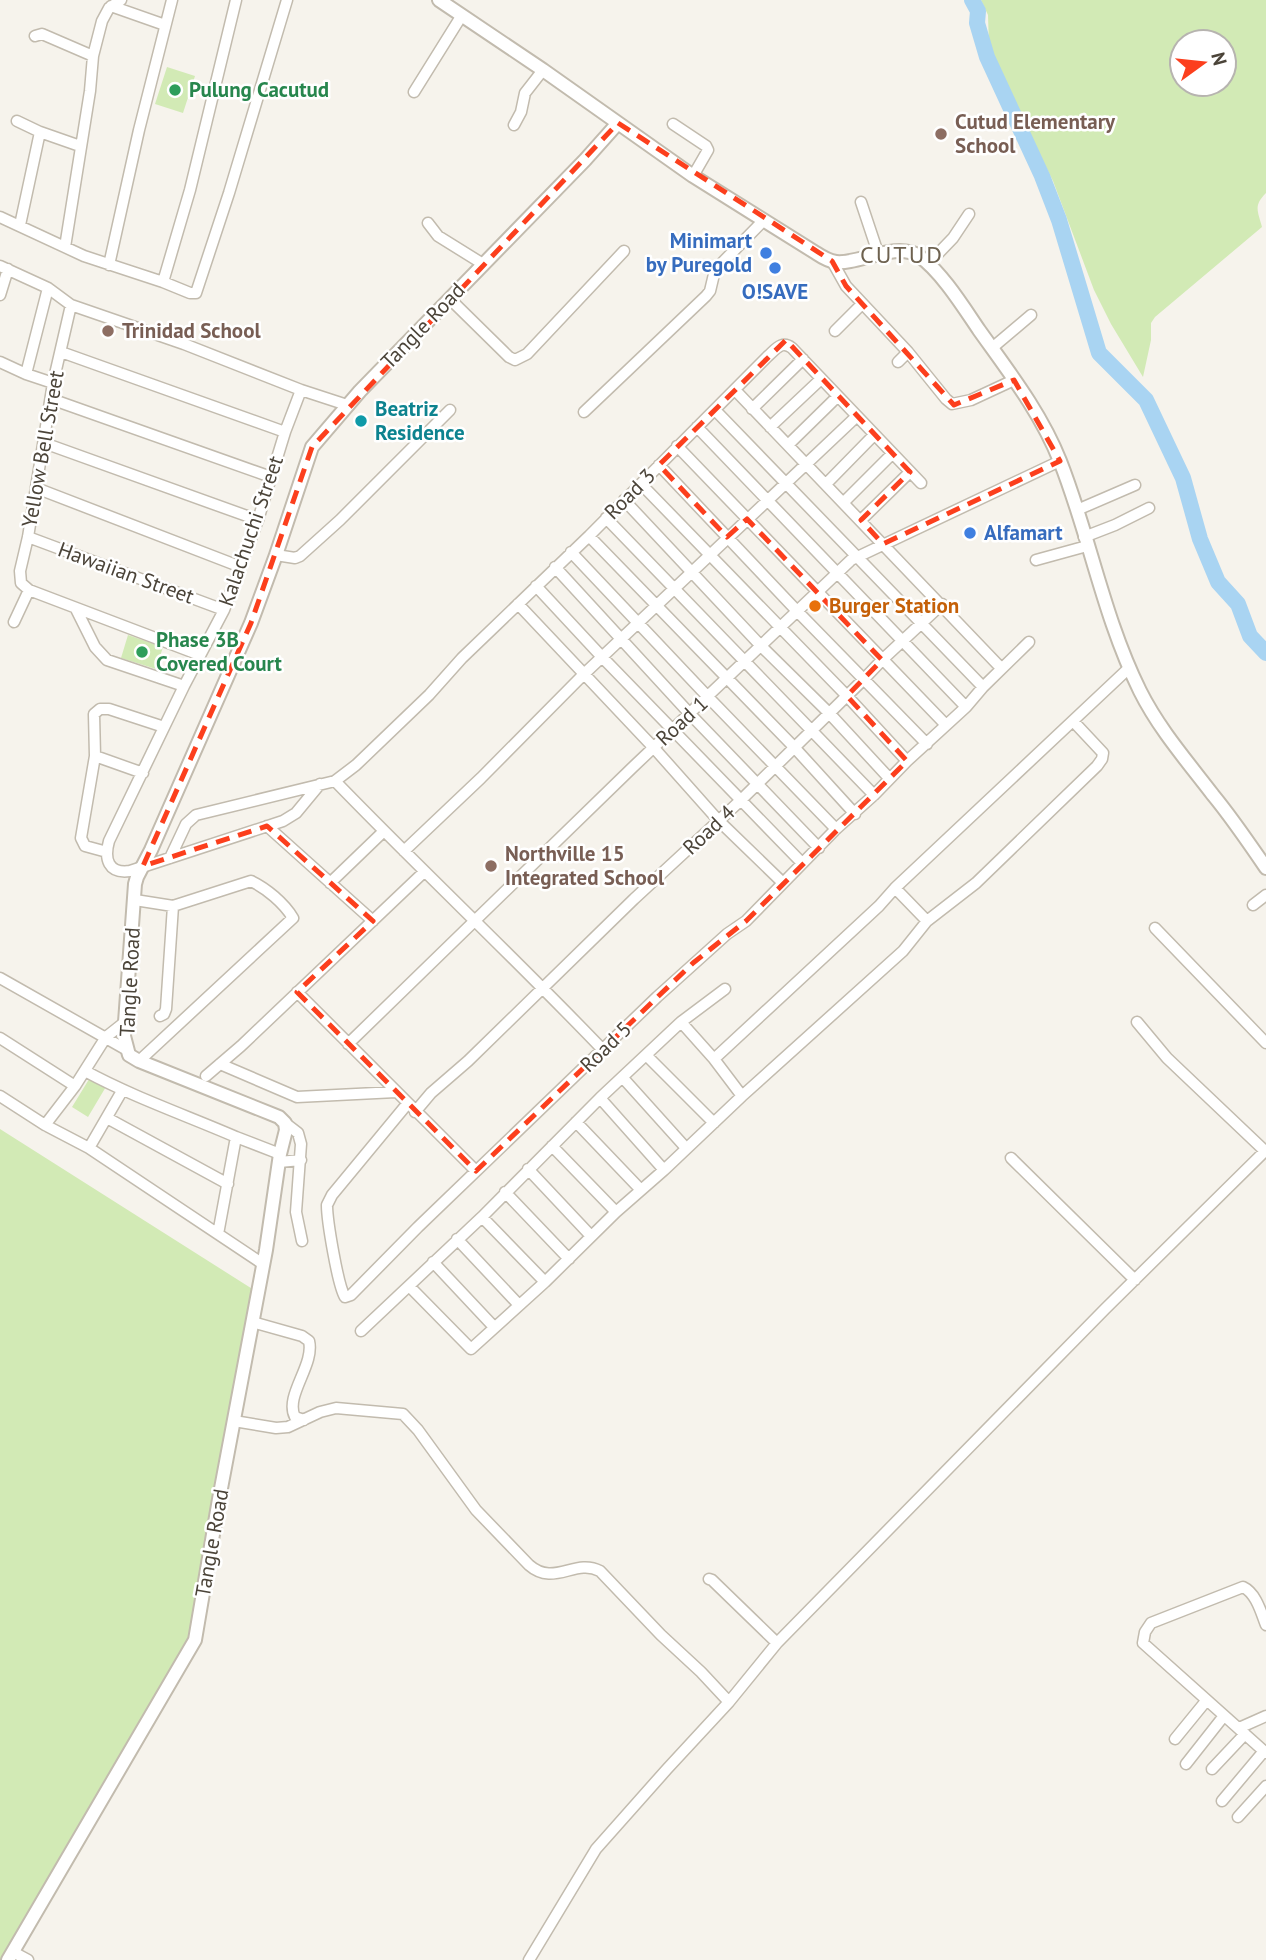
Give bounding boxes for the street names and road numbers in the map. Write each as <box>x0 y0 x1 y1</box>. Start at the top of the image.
street label: Tangle Road <box>375 277 470 374</box>
street label: Yellow Bell Street <box>15 368 70 529</box>
street label: Kalachuchi Street <box>212 452 289 610</box>
street label: Road 3 <box>598 462 661 525</box>
street label: Hawaiian Street <box>54 535 198 610</box>
street label: Road 1 <box>650 690 713 751</box>
street label: Road 4 <box>677 799 740 860</box>
street label: Tangle Road <box>113 927 146 1037</box>
street label: Road 5 <box>574 1016 637 1078</box>
street label: Tangle Road <box>189 1487 234 1599</box>

